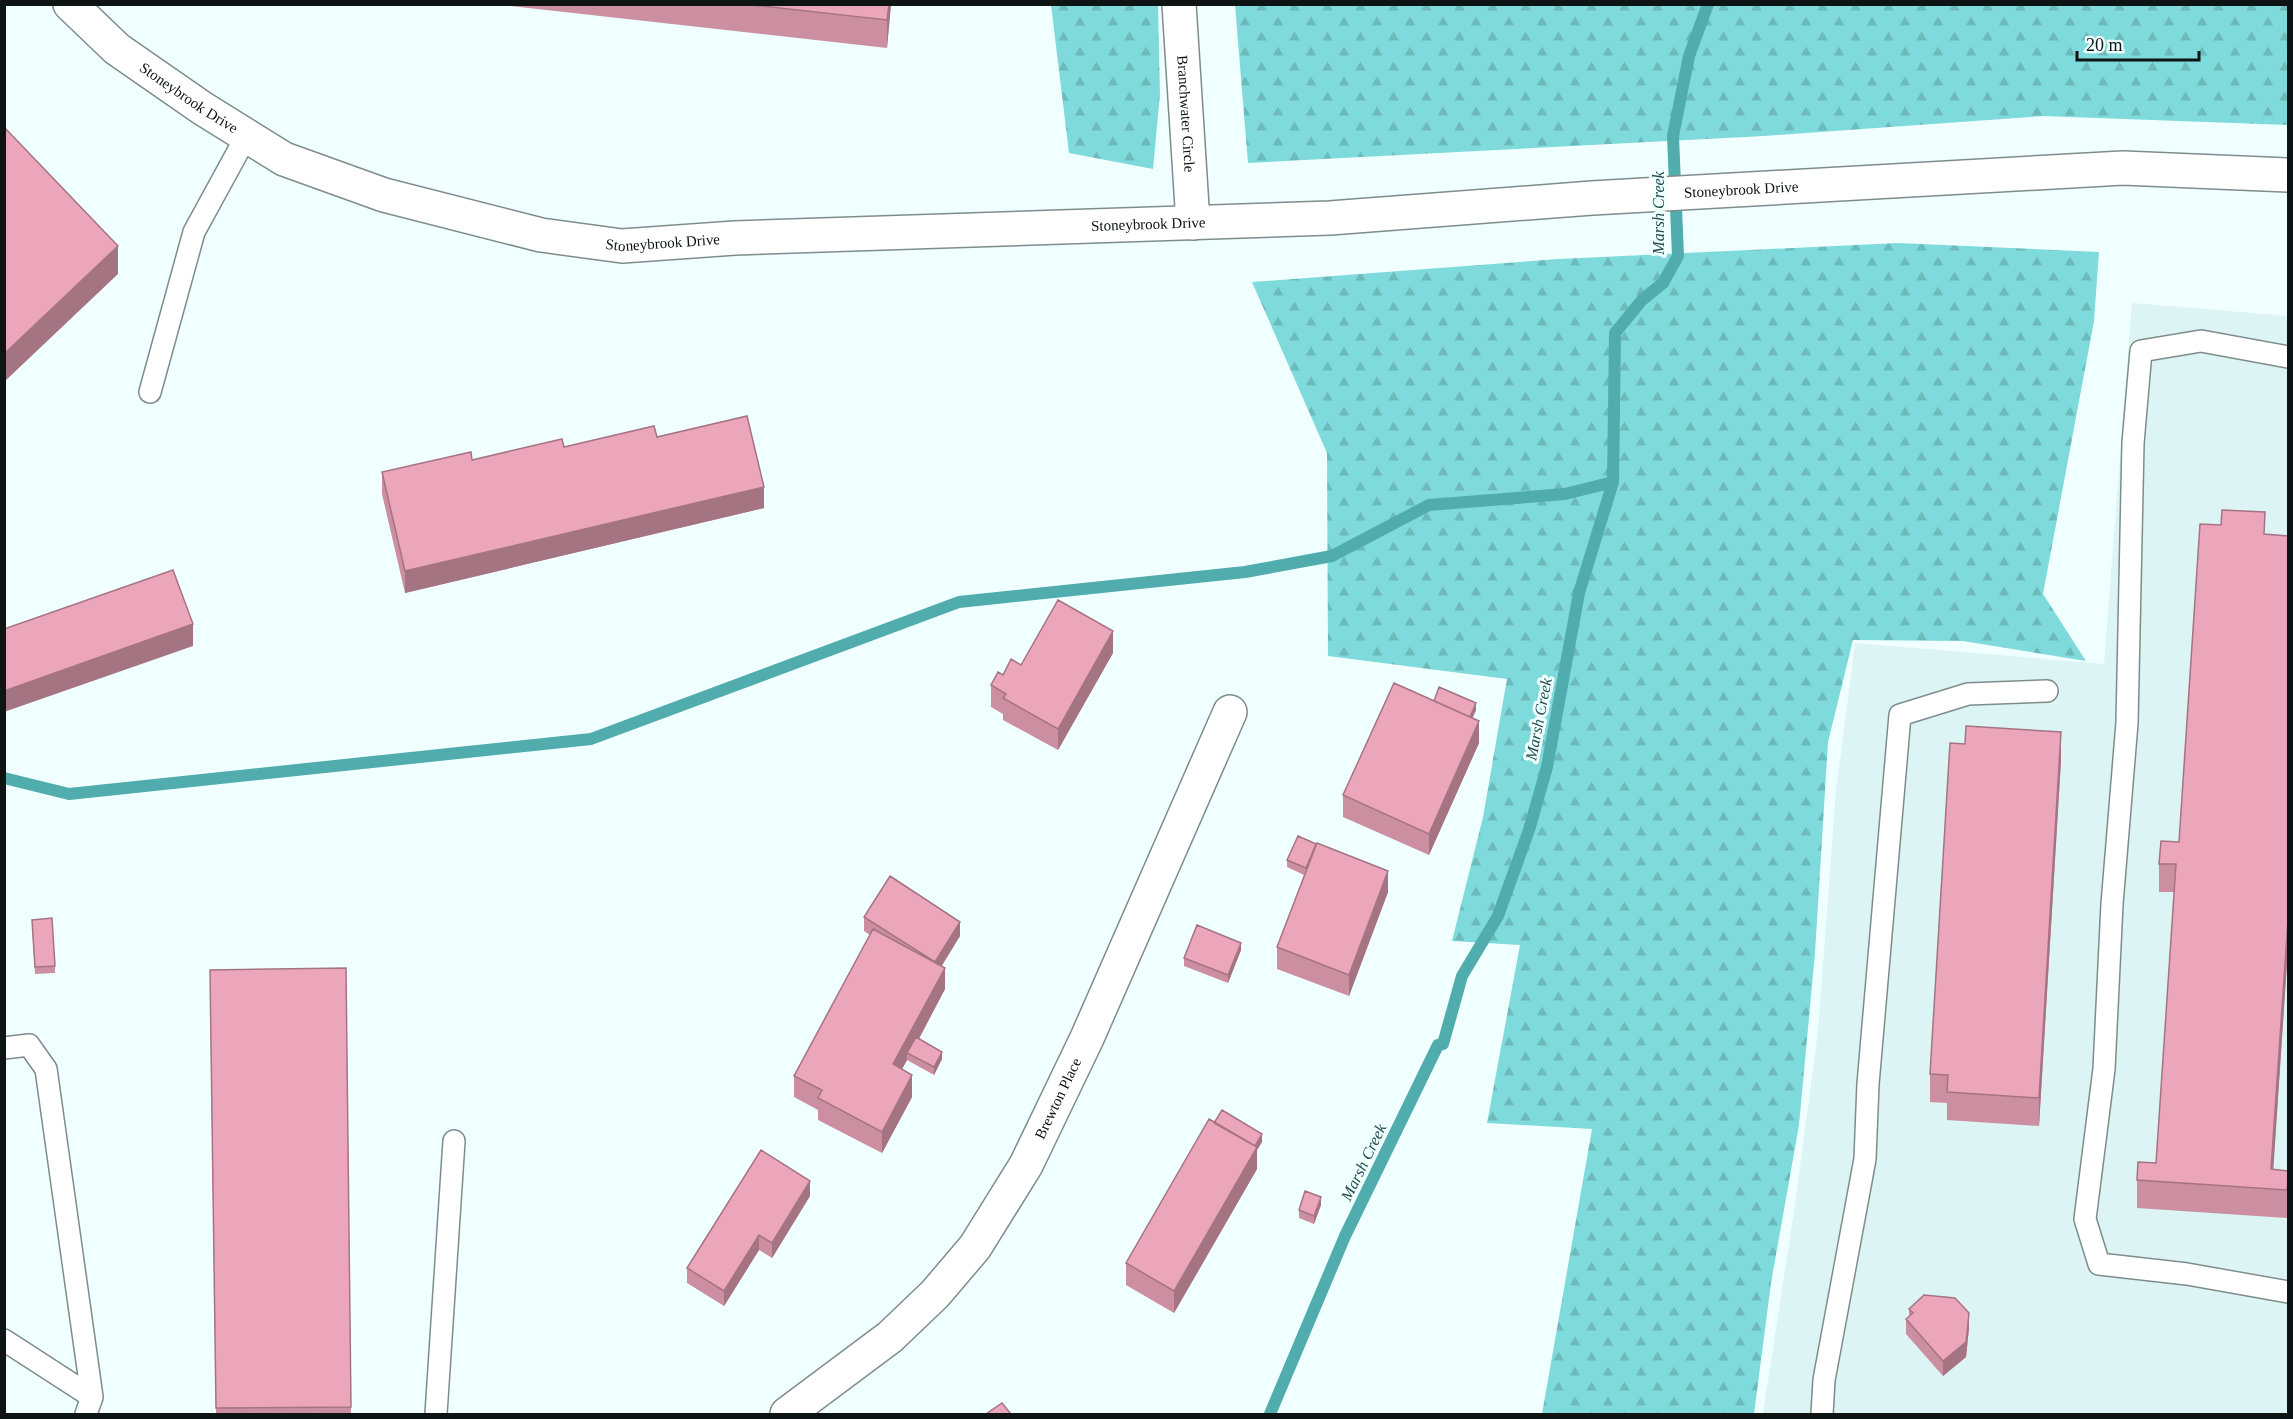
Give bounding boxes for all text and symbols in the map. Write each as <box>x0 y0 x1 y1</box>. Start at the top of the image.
scale bar <box>2077 24 2198 62</box>
text: 20 m <box>2086 35 2123 55</box>
street label: Branchwater Circle <box>1174 55 1198 173</box>
street label: Stoneybrook Drive <box>137 59 241 137</box>
water label: Marsh Creek <box>1650 170 1667 256</box>
street label: Stoneybrook Drive <box>1684 178 1799 201</box>
street label: Stoneybrook Drive <box>1091 214 1206 234</box>
street label: Stoneybrook Drive <box>605 231 721 254</box>
water label: Marsh Creek <box>1522 676 1555 763</box>
street label: Brewton Place <box>1032 1055 1084 1142</box>
water label: Marsh Creek <box>1337 1120 1390 1204</box>

